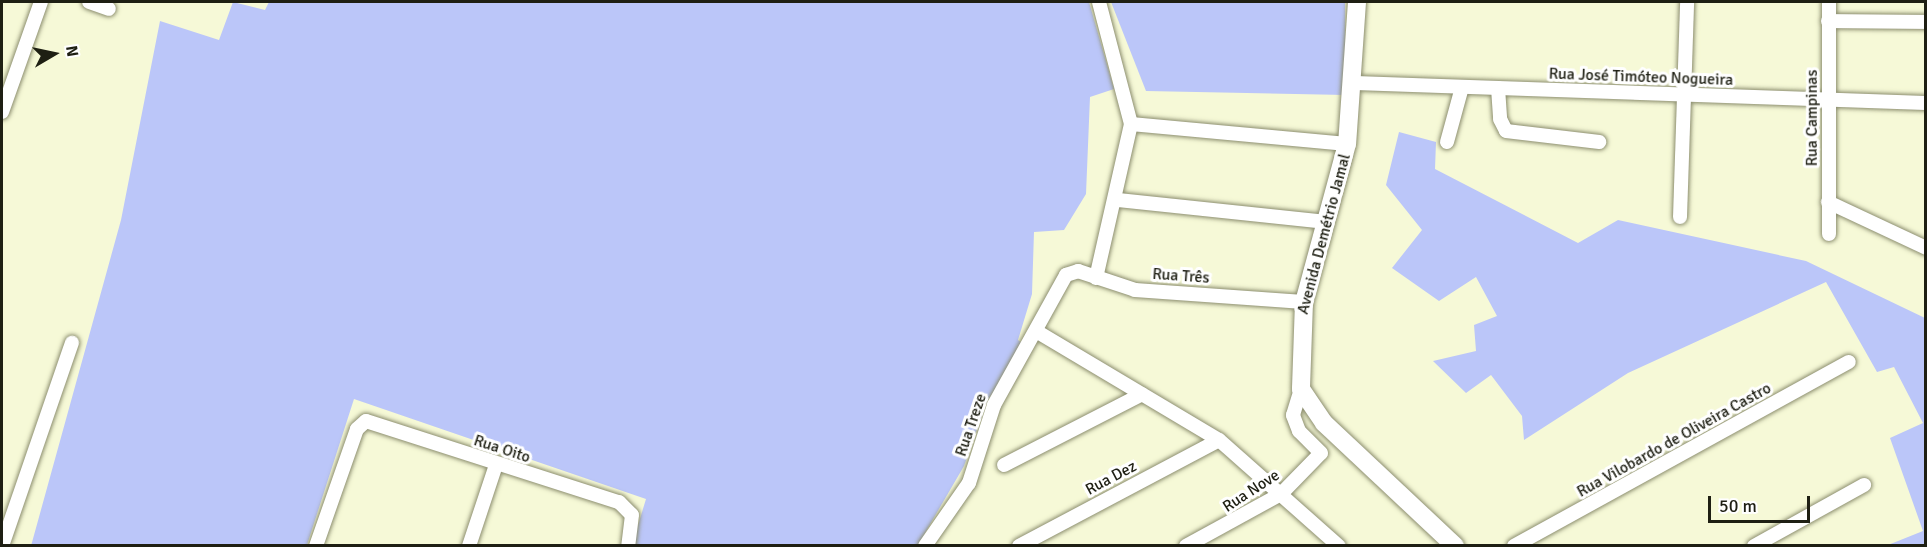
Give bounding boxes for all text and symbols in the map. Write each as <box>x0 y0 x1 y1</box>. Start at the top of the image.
north arrow <box>24 24 84 84</box>
text: N <box>61 44 83 58</box>
street label: Rua José Timóteo Nogueira <box>1548 64 1734 90</box>
street label: Rua Campinas <box>1802 70 1822 166</box>
street label: Avenida Demétrio Jamal <box>1293 152 1355 316</box>
street label: Rua Três <box>1152 264 1210 288</box>
street label: Rua Vilobardo de Oliveira Castro <box>1574 379 1774 501</box>
street label: Rua Treze <box>951 391 991 459</box>
street label: Rua Oito <box>471 431 533 467</box>
street label: Rua Dez <box>1082 457 1140 499</box>
street label: Rua Nove <box>1219 466 1283 516</box>
scale bar <box>1711 484 1813 522</box>
text: 50 m <box>1719 495 1757 517</box>

